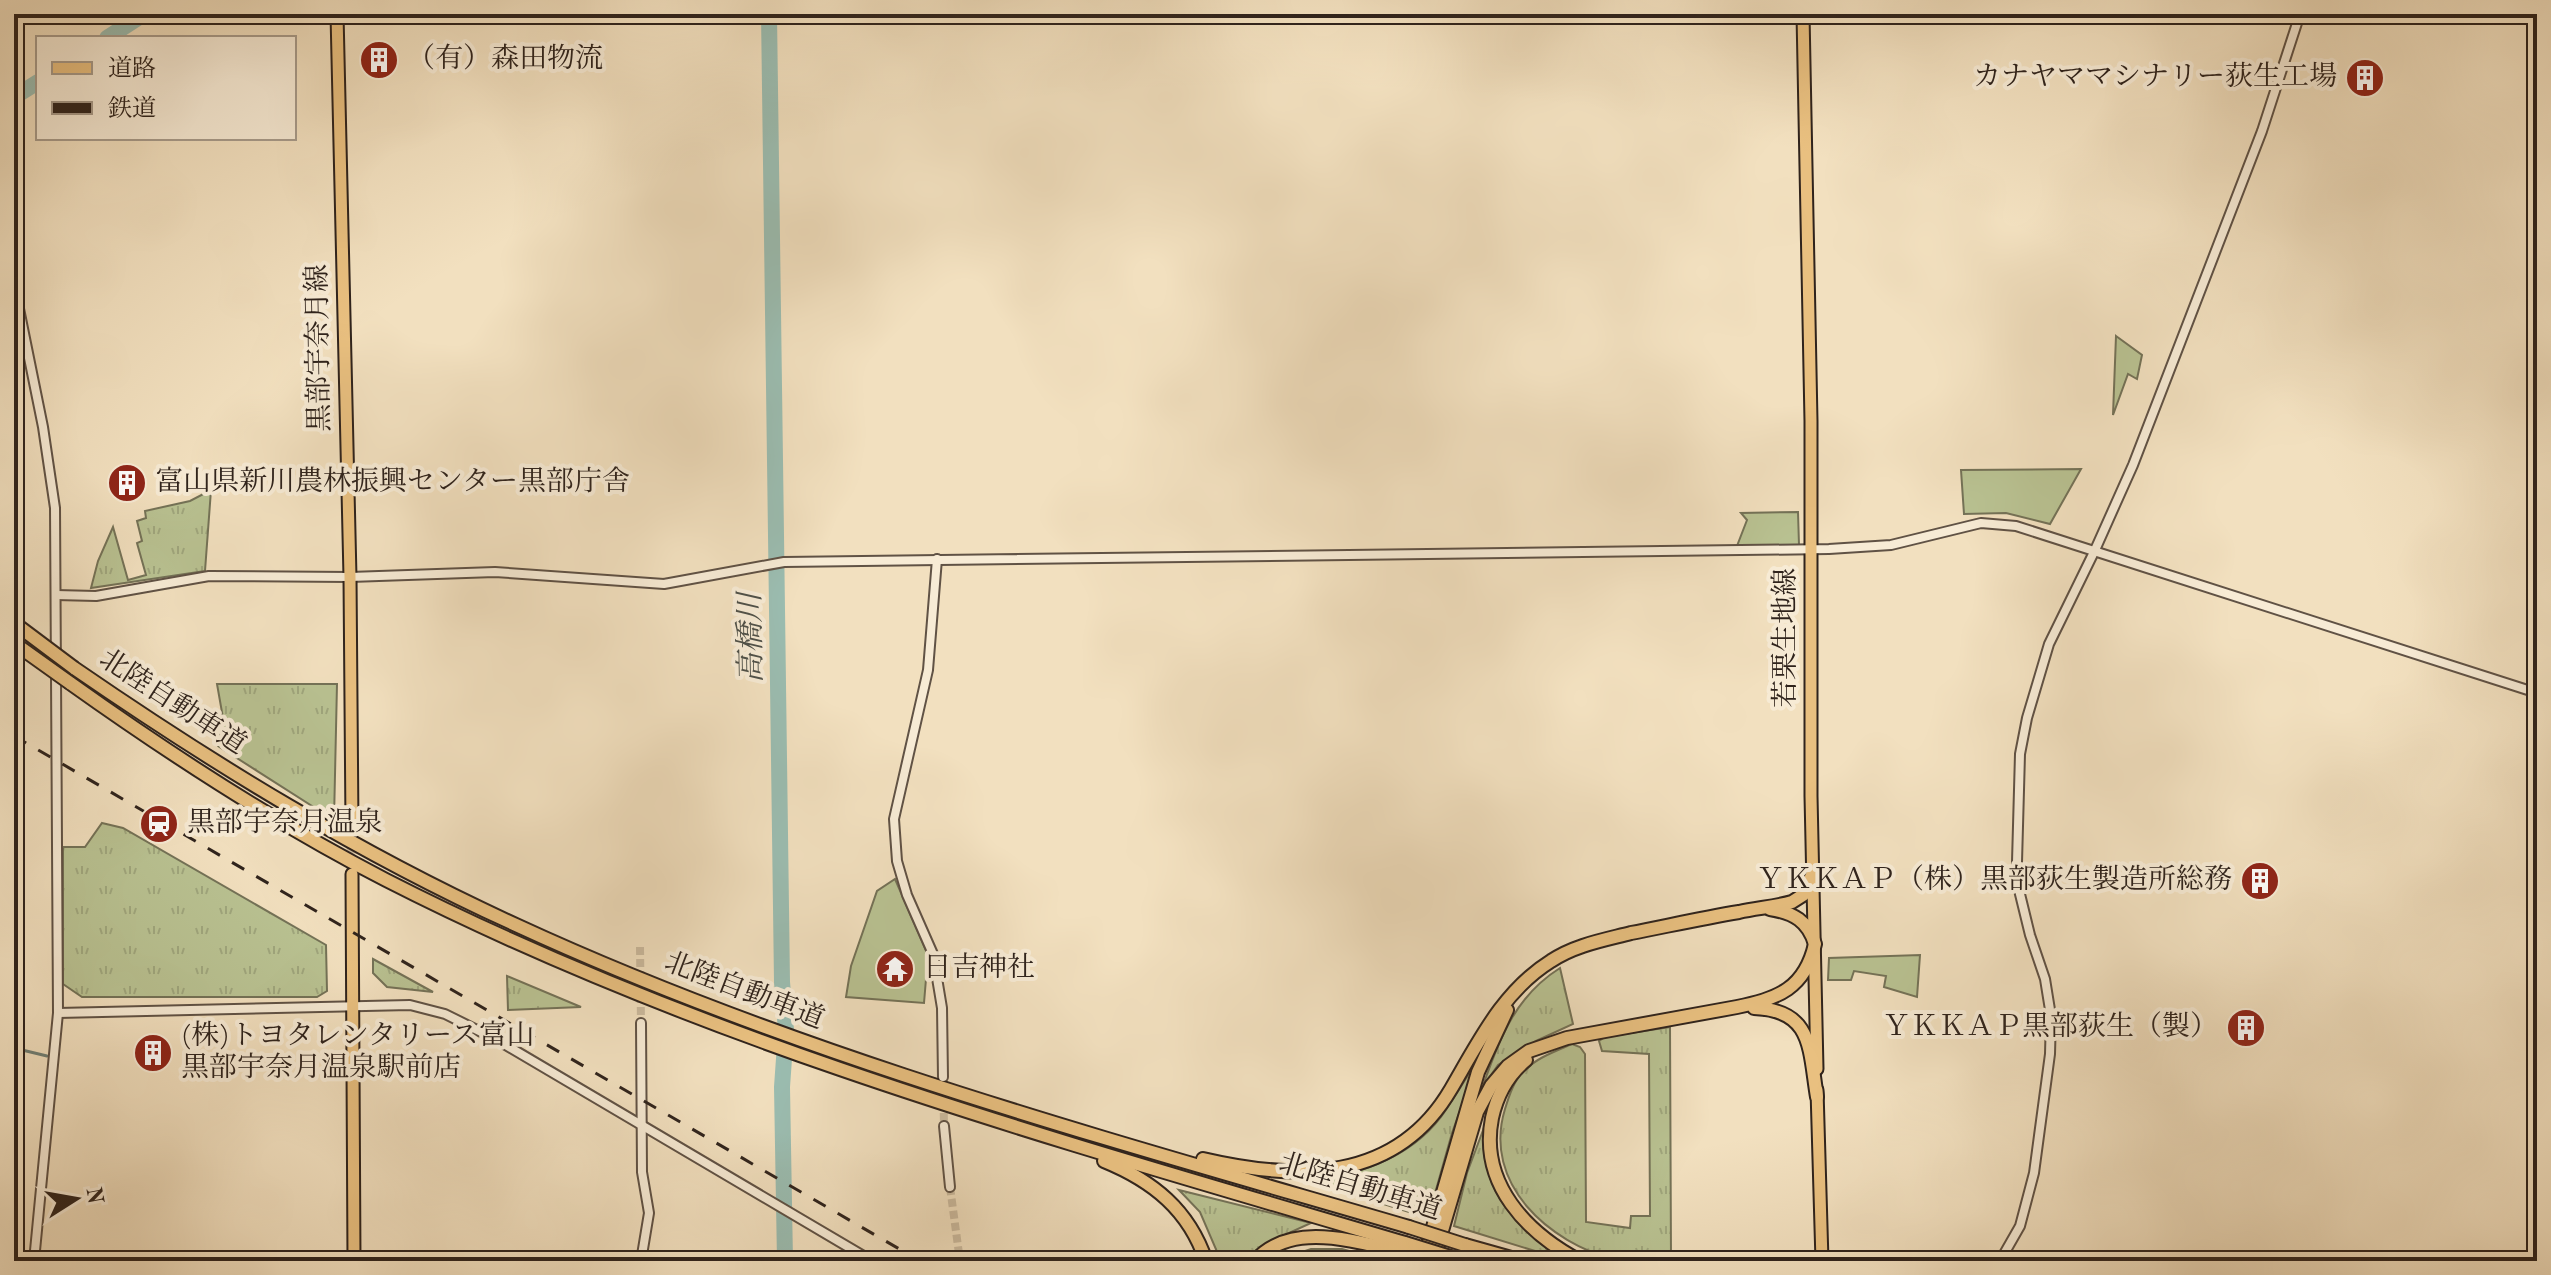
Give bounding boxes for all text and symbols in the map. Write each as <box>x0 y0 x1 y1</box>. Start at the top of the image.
legend <box>36 36 296 140</box>
building icon: （有）森田物流 <box>358 39 400 81</box>
place label: （有）森田物流 <box>407 43 603 74</box>
text: 道路 <box>108 55 156 82</box>
building icon: カナヤママシナリー荻生工場 <box>2344 57 2386 99</box>
place label: カナヤママシナリー荻生工場 <box>1973 61 2337 92</box>
text: 鉄道 <box>108 95 156 122</box>
street label: 黒部宇奈月線 <box>302 264 335 432</box>
building icon: 富山県新川農林振興センター黒部庁舎 <box>106 462 148 504</box>
place label: 富山県新川農林振興センター黒部庁舎 <box>155 466 630 497</box>
street label: 若栗生地線 <box>1770 568 1801 708</box>
water label: 高橋川 <box>733 590 768 683</box>
street label: 北陸自動車道 <box>94 643 252 760</box>
station icon: 黒部宇奈月温泉 <box>138 803 180 845</box>
place label: 黒部宇奈月温泉 <box>187 807 383 838</box>
building icon: ＹＫＫＡＰ（株）黒部荻生製造所総務 <box>2239 860 2281 902</box>
place label: ＹＫＫＡＰ（株）黒部荻生製造所総務 <box>1756 864 2232 895</box>
street label: 北陸自動車道 <box>661 946 829 1035</box>
temple icon: 日吉神社 <box>874 948 916 990</box>
place label: 日吉神社 <box>923 952 1035 983</box>
building icon: ＹＫＫＡＰ黒部荻生（製） <box>2225 1007 2267 1049</box>
place label: ＹＫＫＡＰ黒部荻生（製） <box>1882 1011 2218 1042</box>
place label: (株)トヨタレンタリース富山 黒部宇奈月温泉駅前店 <box>181 1020 535 1083</box>
building icon: (株)トヨタレンタリース富山 黒部宇奈月温泉駅前店 <box>132 1032 174 1074</box>
street label: 北陸自動車道 <box>1276 1147 1445 1226</box>
north arrow <box>36 1159 116 1239</box>
text: N <box>81 1185 106 1206</box>

